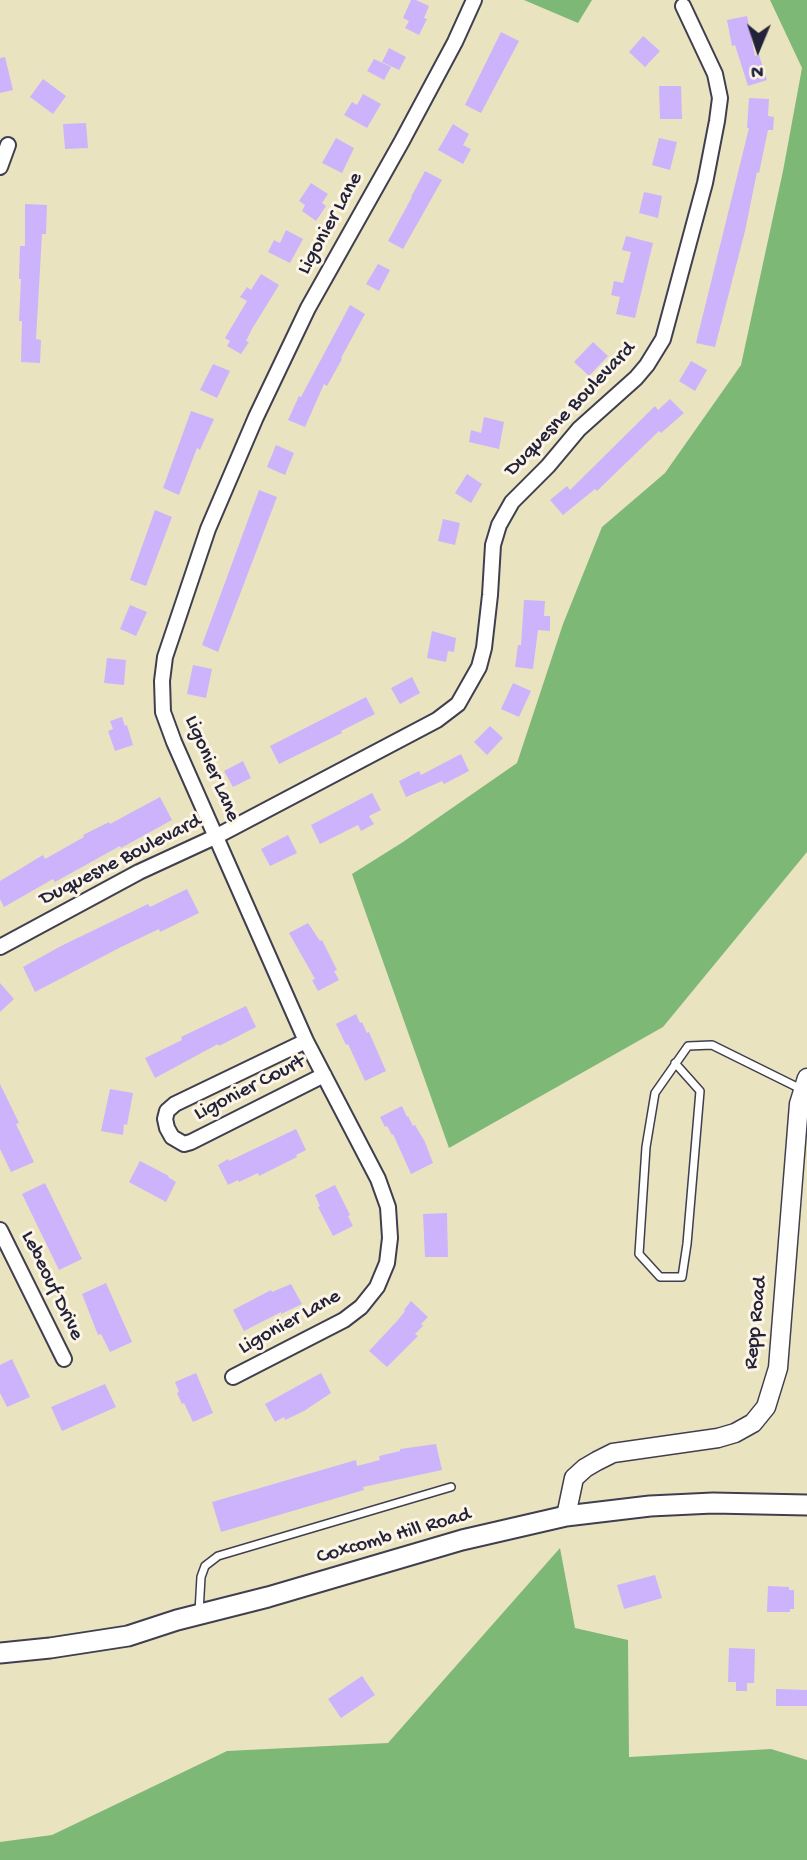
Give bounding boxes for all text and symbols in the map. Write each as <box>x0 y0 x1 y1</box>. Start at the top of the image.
north arrow <box>723 14 793 84</box>
text: N <box>751 59 764 82</box>
street label: Ligonier Lane <box>293 168 369 280</box>
street label: Duquesne Boulevard <box>500 337 642 483</box>
street label: Ligonier Lane <box>177 712 245 826</box>
street label: Duquesne Boulevard <box>36 809 206 913</box>
street label: Ligonier Court <box>190 1050 310 1128</box>
street label: Lebeouf Drive <box>14 1227 88 1345</box>
street label: Repp Road <box>740 1275 774 1371</box>
street label: Ligonier Lane <box>234 1285 346 1361</box>
street label: Coxcomb Hill Road <box>314 1503 474 1571</box>

